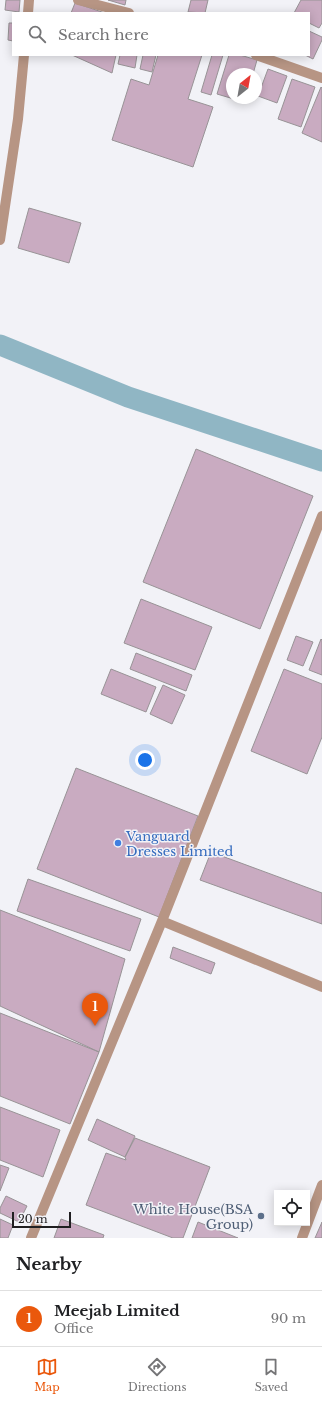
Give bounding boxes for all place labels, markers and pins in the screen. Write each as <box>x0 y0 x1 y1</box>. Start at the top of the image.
place label: Vanguard Dresses Limited <box>125 828 234 860</box>
marker: Vanguard Dresses Limited <box>113 838 123 848</box>
pin: 1 <box>82 993 108 1026</box>
place label: White House(BSA Group) <box>132 1201 254 1233</box>
marker: White House(BSA Group) <box>256 1211 266 1221</box>

